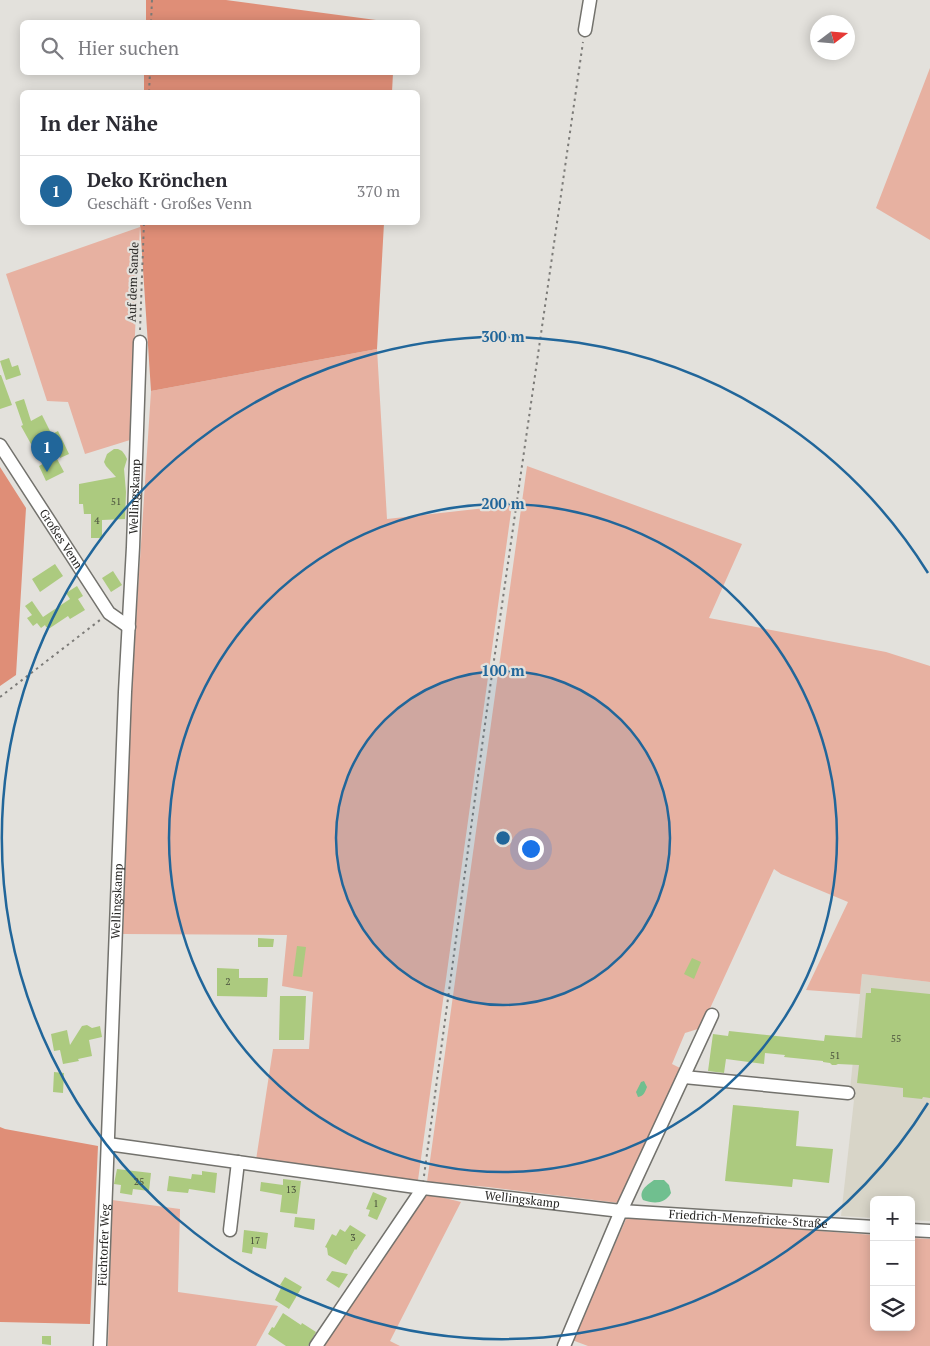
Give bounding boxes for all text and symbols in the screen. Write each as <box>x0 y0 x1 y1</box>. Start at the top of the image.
north arrow <box>810 15 855 60</box>
search box <box>20 20 420 75</box>
icon: search <box>38 34 66 62</box>
text: Hier suchen <box>78 35 179 60</box>
text: In der Nähe <box>40 109 158 137</box>
text: Deko Krönchen <box>87 167 227 192</box>
text: 1 <box>51 180 61 202</box>
text: 370 m <box>357 180 400 202</box>
text: Geschäft · Großes Venn <box>87 192 252 214</box>
street label: Auf dem Sande <box>124 242 141 322</box>
text: 300 m <box>481 326 525 346</box>
pin: 1 <box>31 431 63 472</box>
street label: Wellingskamp <box>125 459 143 535</box>
text: 200 m <box>481 493 525 513</box>
house number: 51 <box>111 495 121 508</box>
street label: Großes Venn <box>36 506 86 571</box>
house number: 4 <box>94 514 100 527</box>
text: 100 m <box>481 660 525 680</box>
centre of rings <box>494 829 512 847</box>
your location <box>518 836 544 862</box>
street label: Wellingskamp <box>108 863 125 939</box>
house number: 2 <box>225 975 231 988</box>
house number: 55 <box>891 1032 901 1045</box>
house number: 51 <box>830 1049 840 1062</box>
house number: 25 <box>134 1175 144 1188</box>
house number: 13 <box>286 1183 296 1196</box>
street label: Wellingskamp <box>484 1187 561 1211</box>
map controls <box>870 1196 915 1331</box>
button: + <box>870 1196 915 1241</box>
house number: 1 <box>373 1197 379 1210</box>
street label: Füchtorfer Weg <box>94 1203 112 1286</box>
street label: Friedrich-Menzefricke-Straße <box>668 1206 828 1231</box>
house number: 3 <box>350 1231 356 1244</box>
house number: 17 <box>250 1234 260 1247</box>
button: − <box>870 1241 915 1286</box>
button: layers <box>870 1286 915 1331</box>

